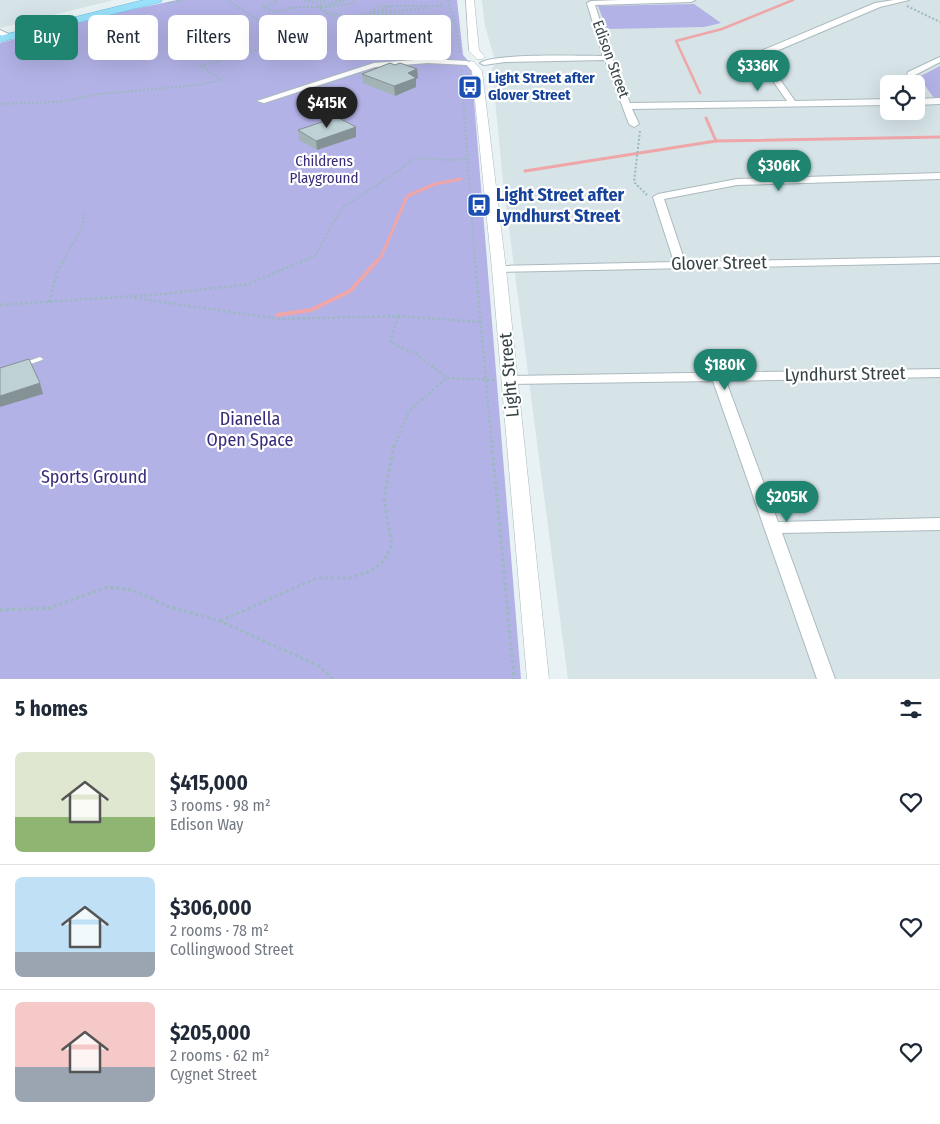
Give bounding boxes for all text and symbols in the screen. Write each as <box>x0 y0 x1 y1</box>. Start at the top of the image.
chip: Buy <box>15 15 78 60</box>
chip: Rent <box>88 15 158 60</box>
chip: Filters <box>168 15 249 60</box>
chip: New <box>259 15 327 60</box>
chip: Apartment <box>337 15 451 60</box>
street label: Edison Street <box>589 18 633 100</box>
pin: $336K <box>723 49 793 92</box>
text: $336K <box>738 56 778 75</box>
place label: Light Street after Glover Street <box>488 69 595 104</box>
bus stop icon: Light Street after Glover Street <box>457 74 483 100</box>
map controls <box>880 75 925 120</box>
button: locate <box>880 75 925 120</box>
pin: $415K <box>292 86 362 129</box>
text: $415K <box>307 93 347 112</box>
pin: $306K <box>744 150 814 192</box>
park label: Childrens Playground <box>290 152 358 187</box>
text: $306K <box>758 156 800 175</box>
place label: Light Street after Lyndhurst Street <box>496 184 625 227</box>
bus stop icon: Light Street after Lyndhurst Street <box>466 192 492 218</box>
street label: Glover Street <box>671 251 767 275</box>
street label: Light Street <box>494 332 524 418</box>
pin: $180K <box>690 348 760 391</box>
text: $180K <box>705 355 745 374</box>
street label: Lyndhurst Street <box>784 362 906 386</box>
park label: Dianella Open Space <box>207 408 294 451</box>
park label: Sports Ground <box>41 466 147 488</box>
pin: $205K <box>752 480 822 523</box>
text: $205K <box>766 487 808 506</box>
icon: filters <box>897 695 925 723</box>
text: 5 homes <box>15 696 88 722</box>
text: $415,000 <box>170 770 248 796</box>
icon: home <box>55 772 115 832</box>
icon: heart <box>897 788 925 816</box>
text: 3 rooms · 98 m² <box>170 796 271 815</box>
text: Edison Way <box>170 815 243 834</box>
text: $306,000 <box>170 895 252 921</box>
icon: home <box>55 897 115 957</box>
icon: heart <box>897 913 925 941</box>
text: 2 rooms · 78 m² <box>170 921 269 940</box>
text: Collingwood Street <box>170 940 294 959</box>
text: $205,000 <box>170 1020 251 1046</box>
icon: home <box>55 1022 115 1082</box>
icon: heart <box>897 1038 925 1066</box>
text: 2 rooms · 62 m² <box>170 1046 269 1065</box>
text: Cygnet Street <box>170 1065 257 1084</box>

